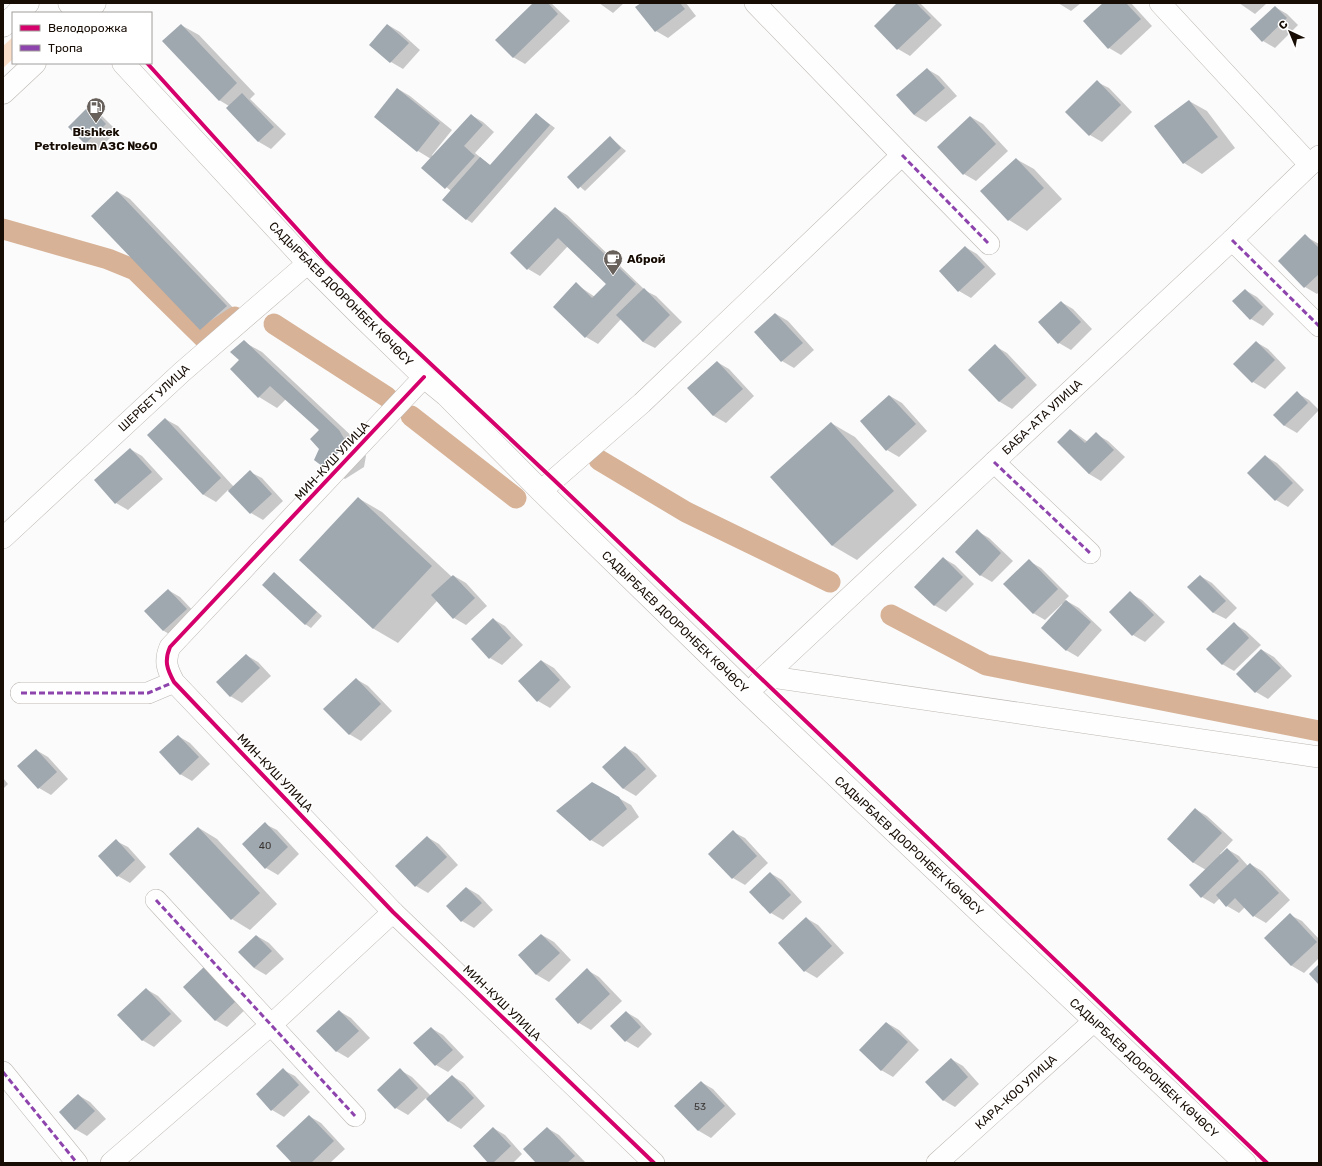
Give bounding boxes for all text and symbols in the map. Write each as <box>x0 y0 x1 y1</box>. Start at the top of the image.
legend <box>12 12 152 64</box>
north arrow <box>1270 12 1310 52</box>
text: С <box>1276 18 1291 33</box>
text: Велодорожка <box>48 21 127 35</box>
text: Тропа <box>48 41 83 55</box>
fuel station icon: Bishkek Petroleum АЗС №60 <box>85 96 107 124</box>
place label: Bishkek Petroleum АЗС №60 <box>34 125 158 153</box>
street label: САДЫРБАЕВ ДООРОНБЕК КӨЧӨСҮ <box>266 219 416 369</box>
cafe icon: Аброй <box>602 248 624 276</box>
place label: Аброй <box>627 252 666 266</box>
street label: ШЕРБЕТ УЛИЦА <box>116 361 192 435</box>
street label: БАБА-АТА УЛИЦА <box>999 376 1085 458</box>
street label: МИН-КУШ УЛИЦА <box>292 419 372 503</box>
street label: САДЫРБАЕВ ДООРОНБЕК КӨЧӨСҮ <box>599 548 751 696</box>
street label: МИН-КУШ УЛИЦА <box>234 731 316 815</box>
street label: САДЫРБАЕВ ДООРОНБЕК КӨЧӨСҮ <box>832 773 987 919</box>
house number: 40 <box>259 840 271 852</box>
street label: МИН-КУШ УЛИЦА <box>460 962 544 1044</box>
street label: САДЫРБАЕВ ДООРОНБЕК КӨЧӨСҮ <box>1067 995 1222 1141</box>
street label: КАРА-КОО УЛИЦА <box>972 1052 1060 1132</box>
house number: 53 <box>694 1101 706 1113</box>

